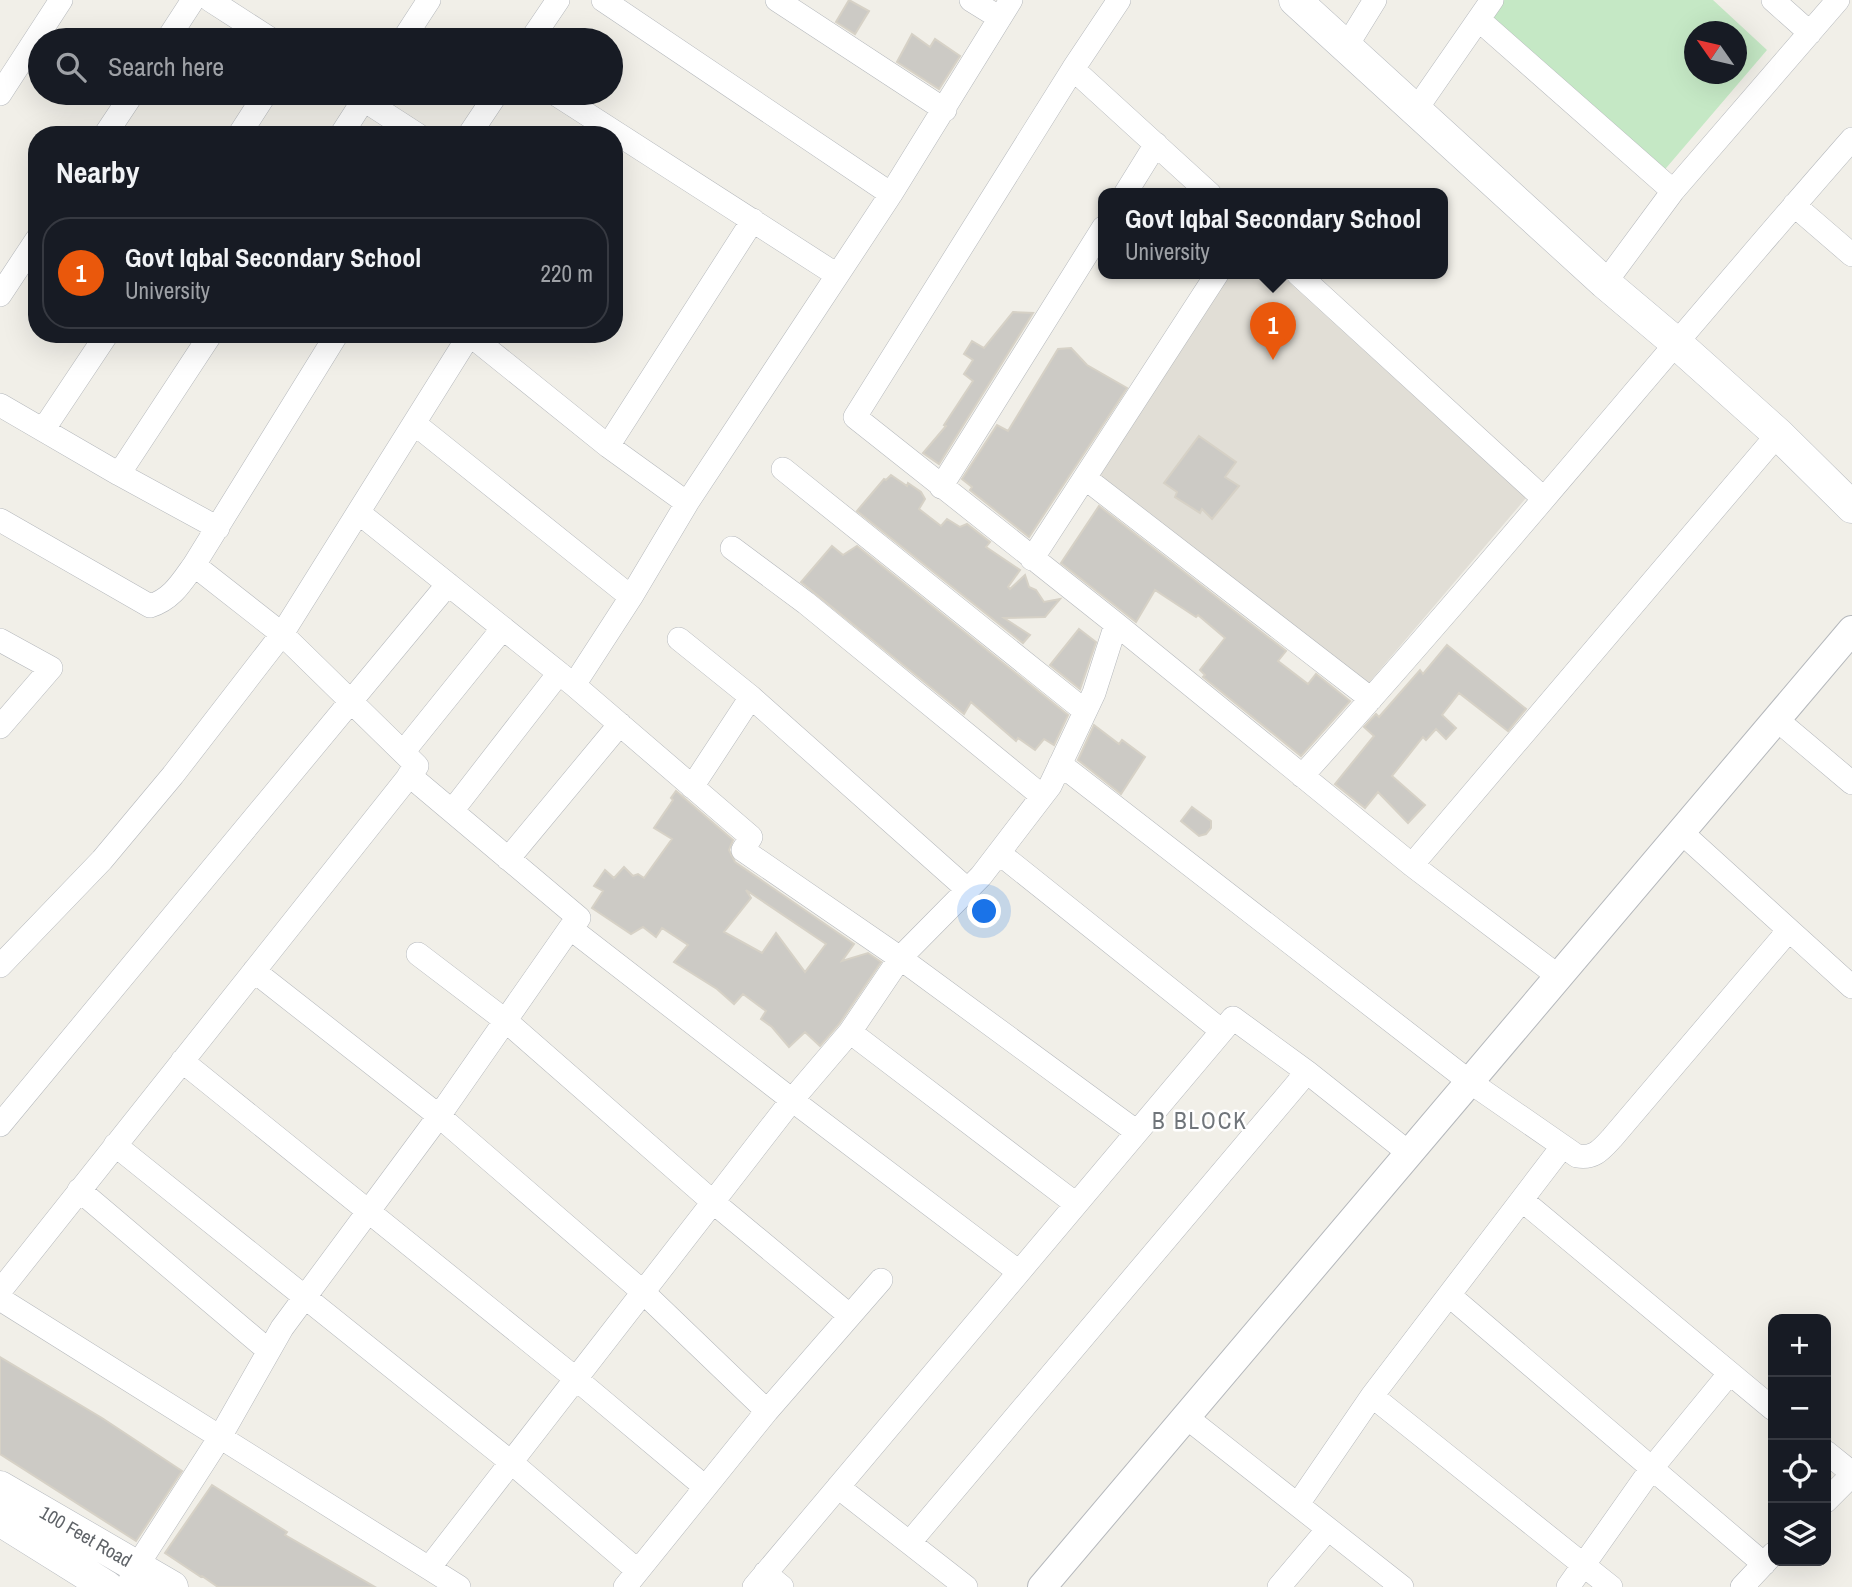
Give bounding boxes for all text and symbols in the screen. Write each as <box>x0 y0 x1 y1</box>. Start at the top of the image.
north arrow <box>1684 21 1747 84</box>
search box <box>28 28 623 105</box>
icon: search <box>52 48 90 86</box>
text: Search here <box>108 49 224 84</box>
text: Nearby <box>56 152 139 192</box>
popup <box>1098 188 1448 279</box>
text: Govt Iqbal Secondary School <box>1125 201 1421 236</box>
text: University <box>1125 236 1210 267</box>
text: Govt Iqbal Secondary School <box>125 240 421 275</box>
text: 1 <box>76 258 86 289</box>
text: 220 m <box>541 258 593 289</box>
text: University <box>125 275 210 306</box>
pin: 1 <box>1250 302 1296 360</box>
your location <box>967 894 1001 928</box>
district label: B BLOCK <box>1152 1105 1248 1136</box>
map controls <box>1768 1314 1831 1566</box>
button: + <box>1768 1314 1831 1377</box>
button: − <box>1768 1377 1831 1440</box>
button: locate <box>1768 1440 1831 1503</box>
street label: 100 Feet Road <box>35 1499 137 1573</box>
button: layers <box>1768 1503 1831 1566</box>

